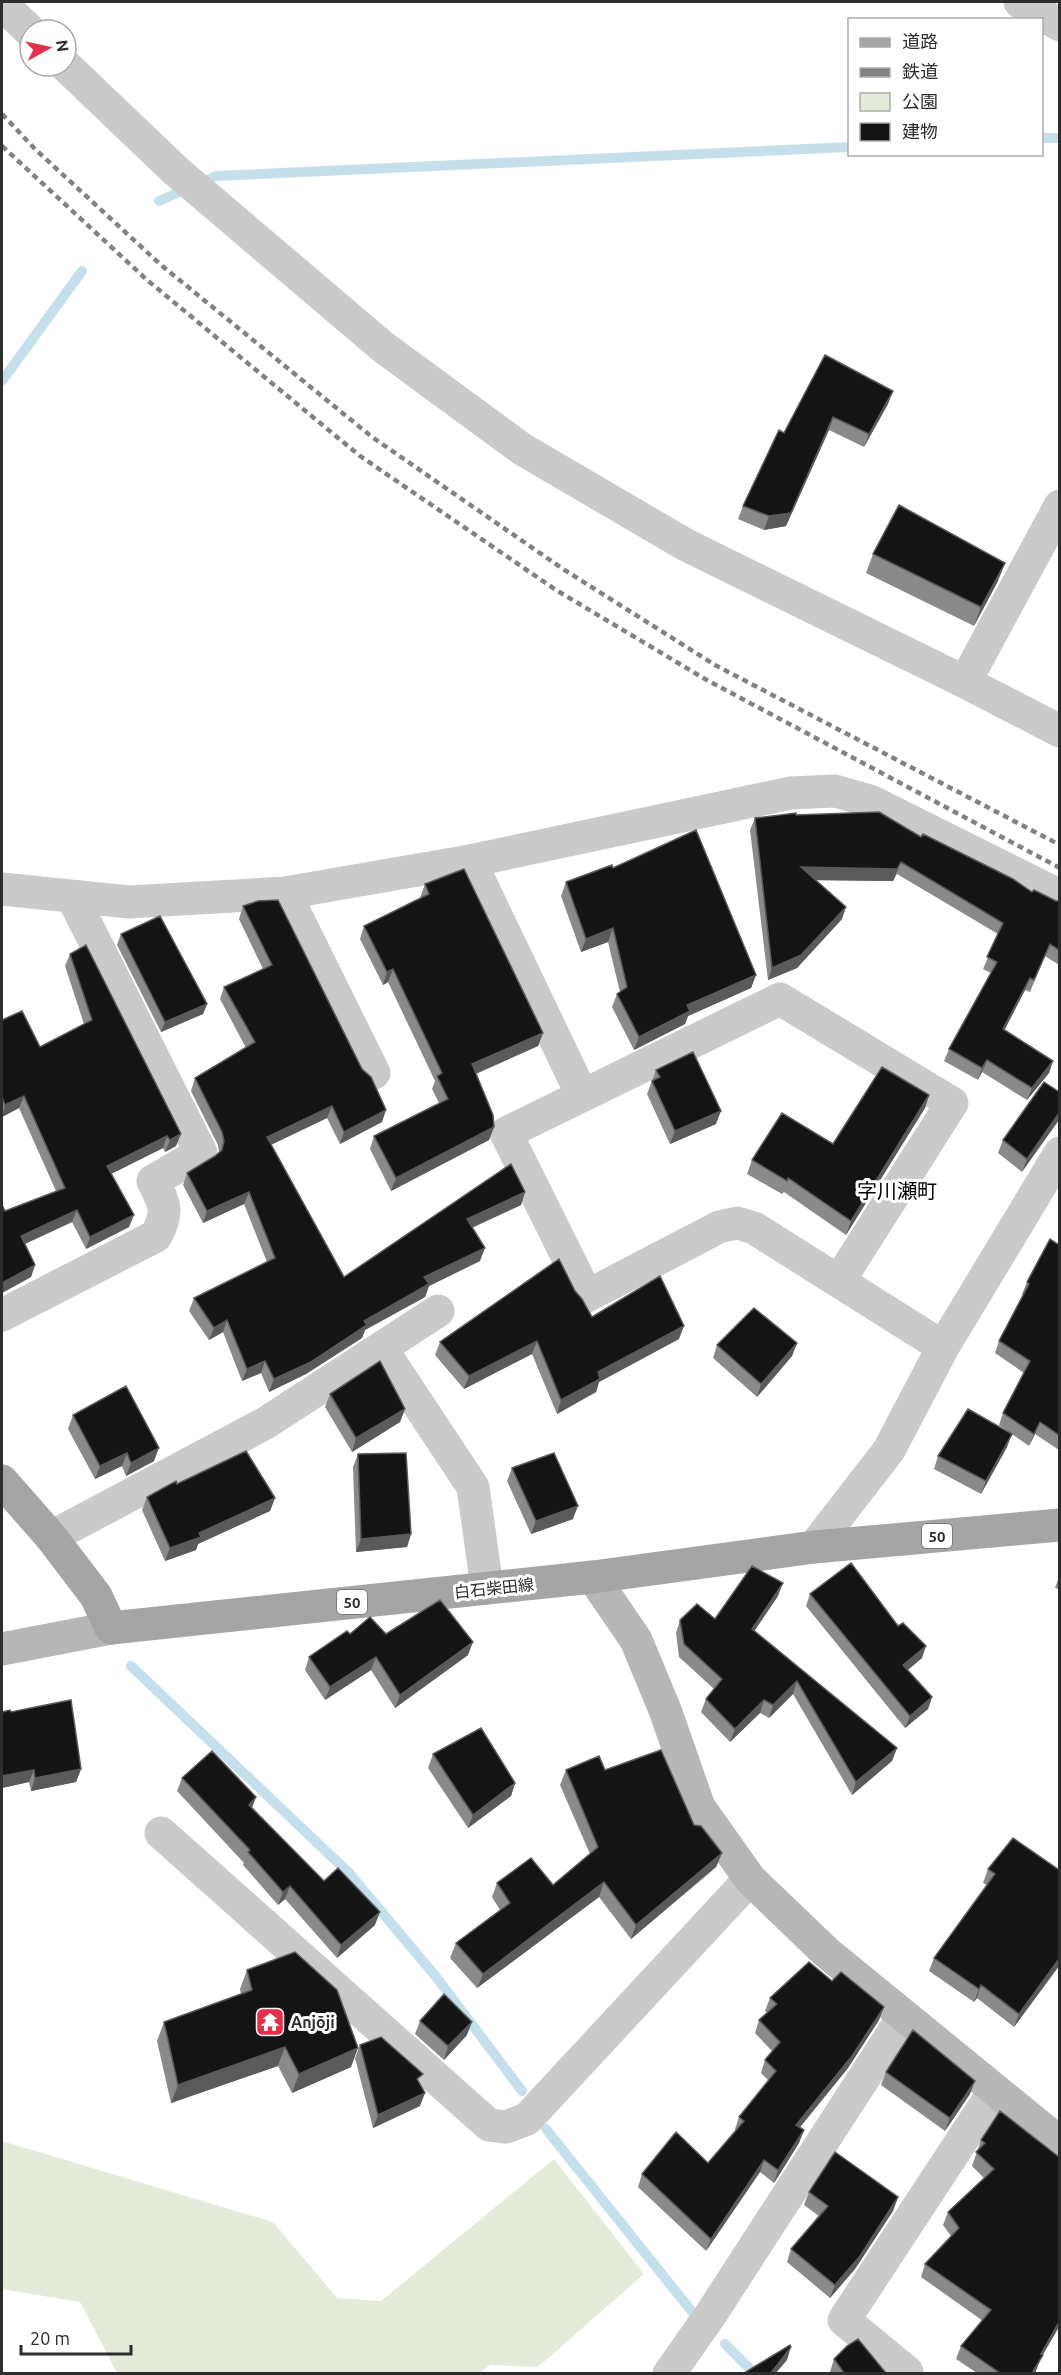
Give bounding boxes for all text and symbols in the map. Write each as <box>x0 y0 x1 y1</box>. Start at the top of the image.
north arrow <box>18 18 78 78</box>
legend <box>848 18 1043 156</box>
text: 道路 <box>902 31 938 51</box>
text: N <box>53 39 73 53</box>
text: 鉄道 <box>902 61 938 81</box>
text: 公園 <box>902 91 938 111</box>
text: 建物 <box>902 121 938 141</box>
district label: 字川瀬町 <box>857 1179 937 1202</box>
road number: 50 <box>922 1524 952 1548</box>
street label: 白石柴田線 <box>453 1575 535 1601</box>
road number: 50 <box>337 1590 367 1614</box>
temple icon: Anjōji <box>254 2006 286 2038</box>
place label: Anjōji <box>291 2013 335 2031</box>
scale bar <box>21 2318 130 2356</box>
text: 20 m <box>30 2328 70 2348</box>

